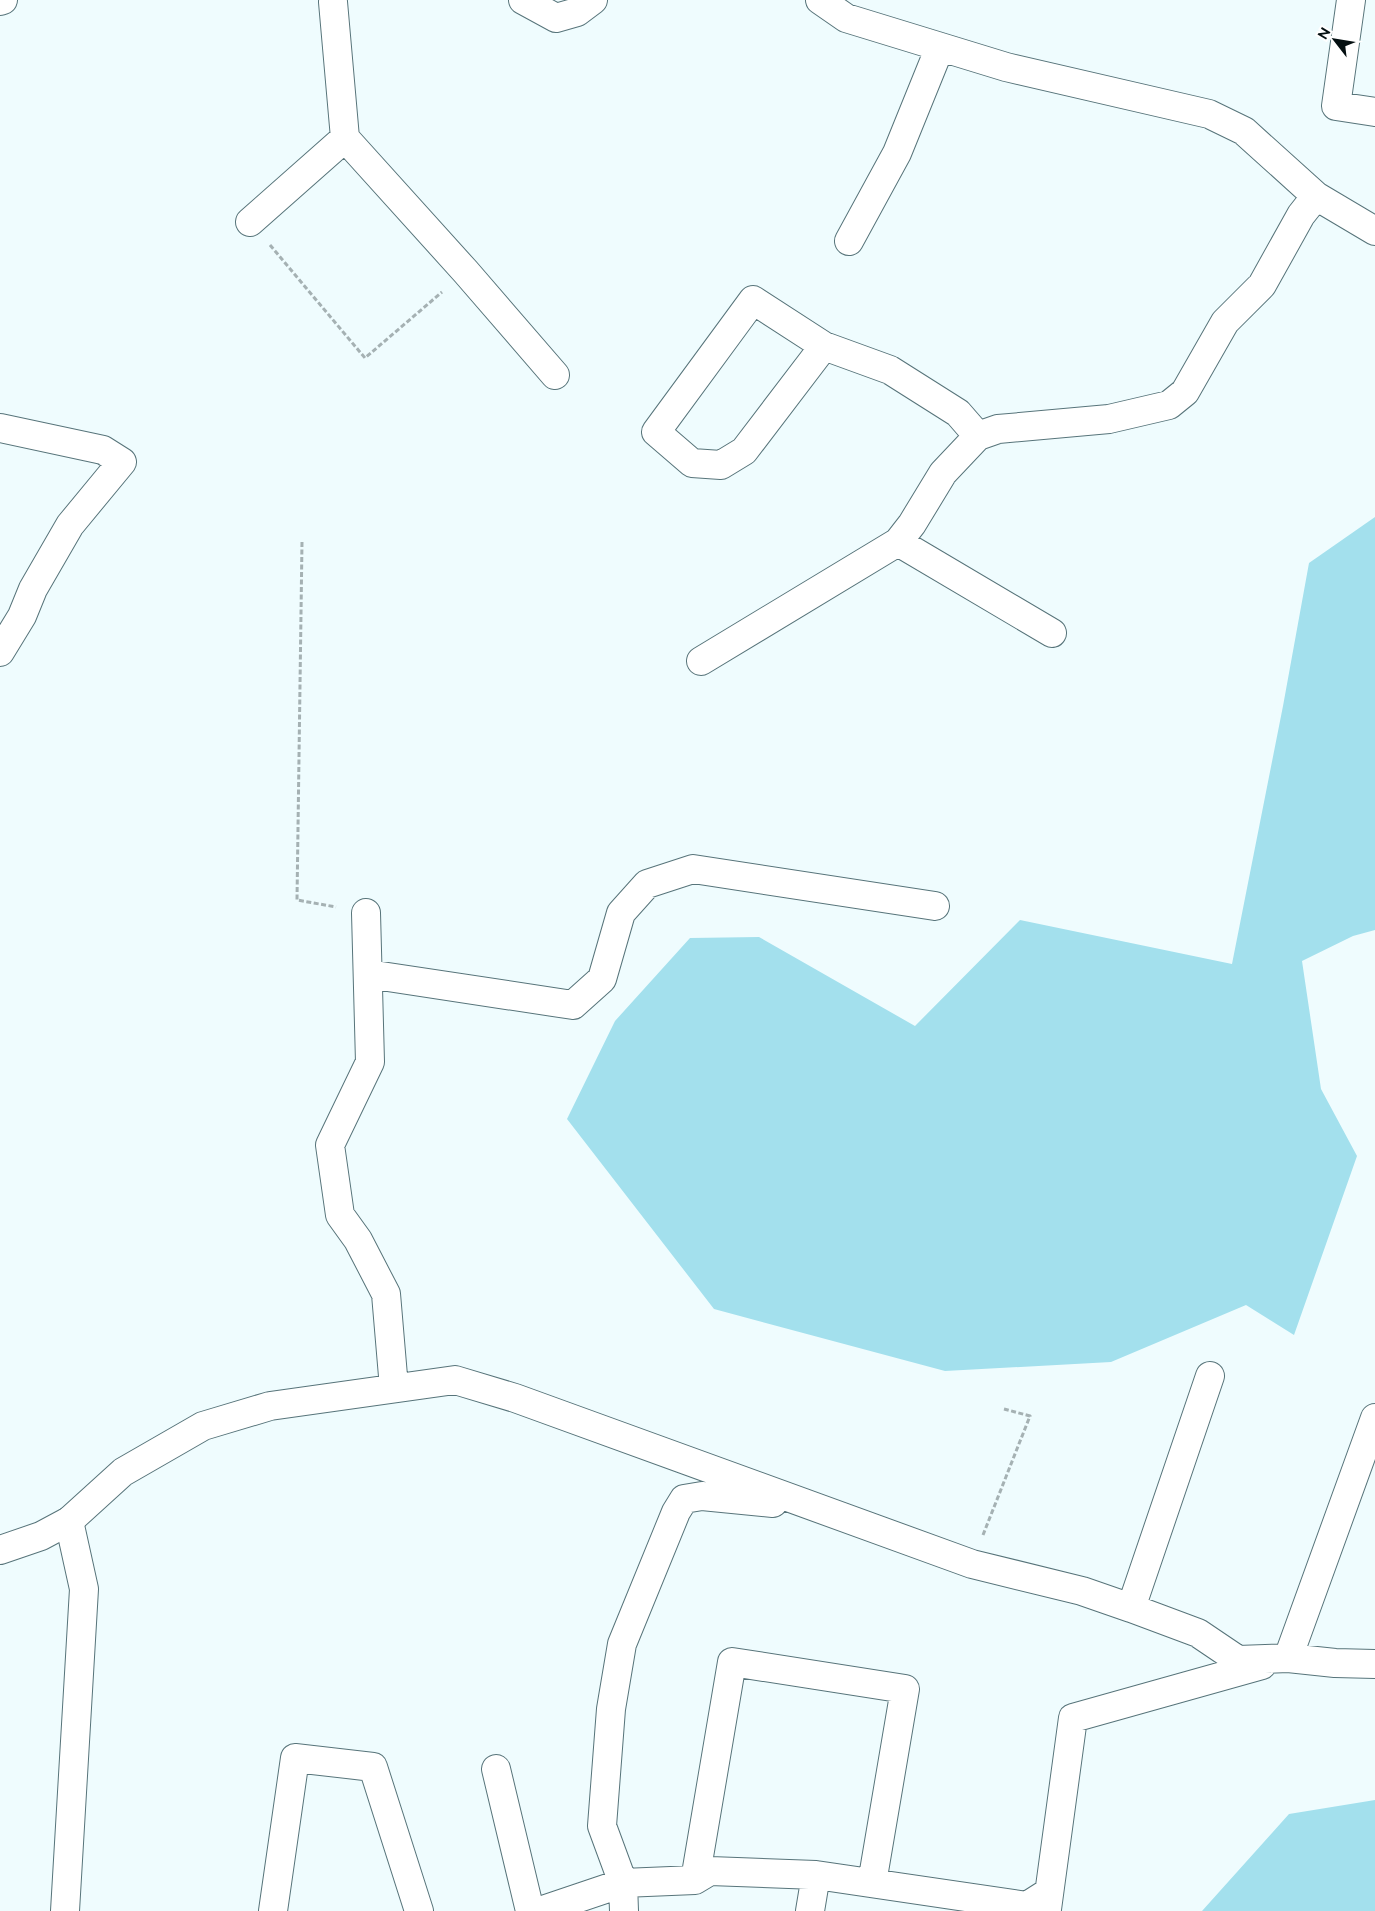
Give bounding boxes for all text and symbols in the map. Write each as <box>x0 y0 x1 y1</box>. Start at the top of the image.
north arrow <box>1310 15 1360 65</box>
text: N <box>1314 25 1333 42</box>

